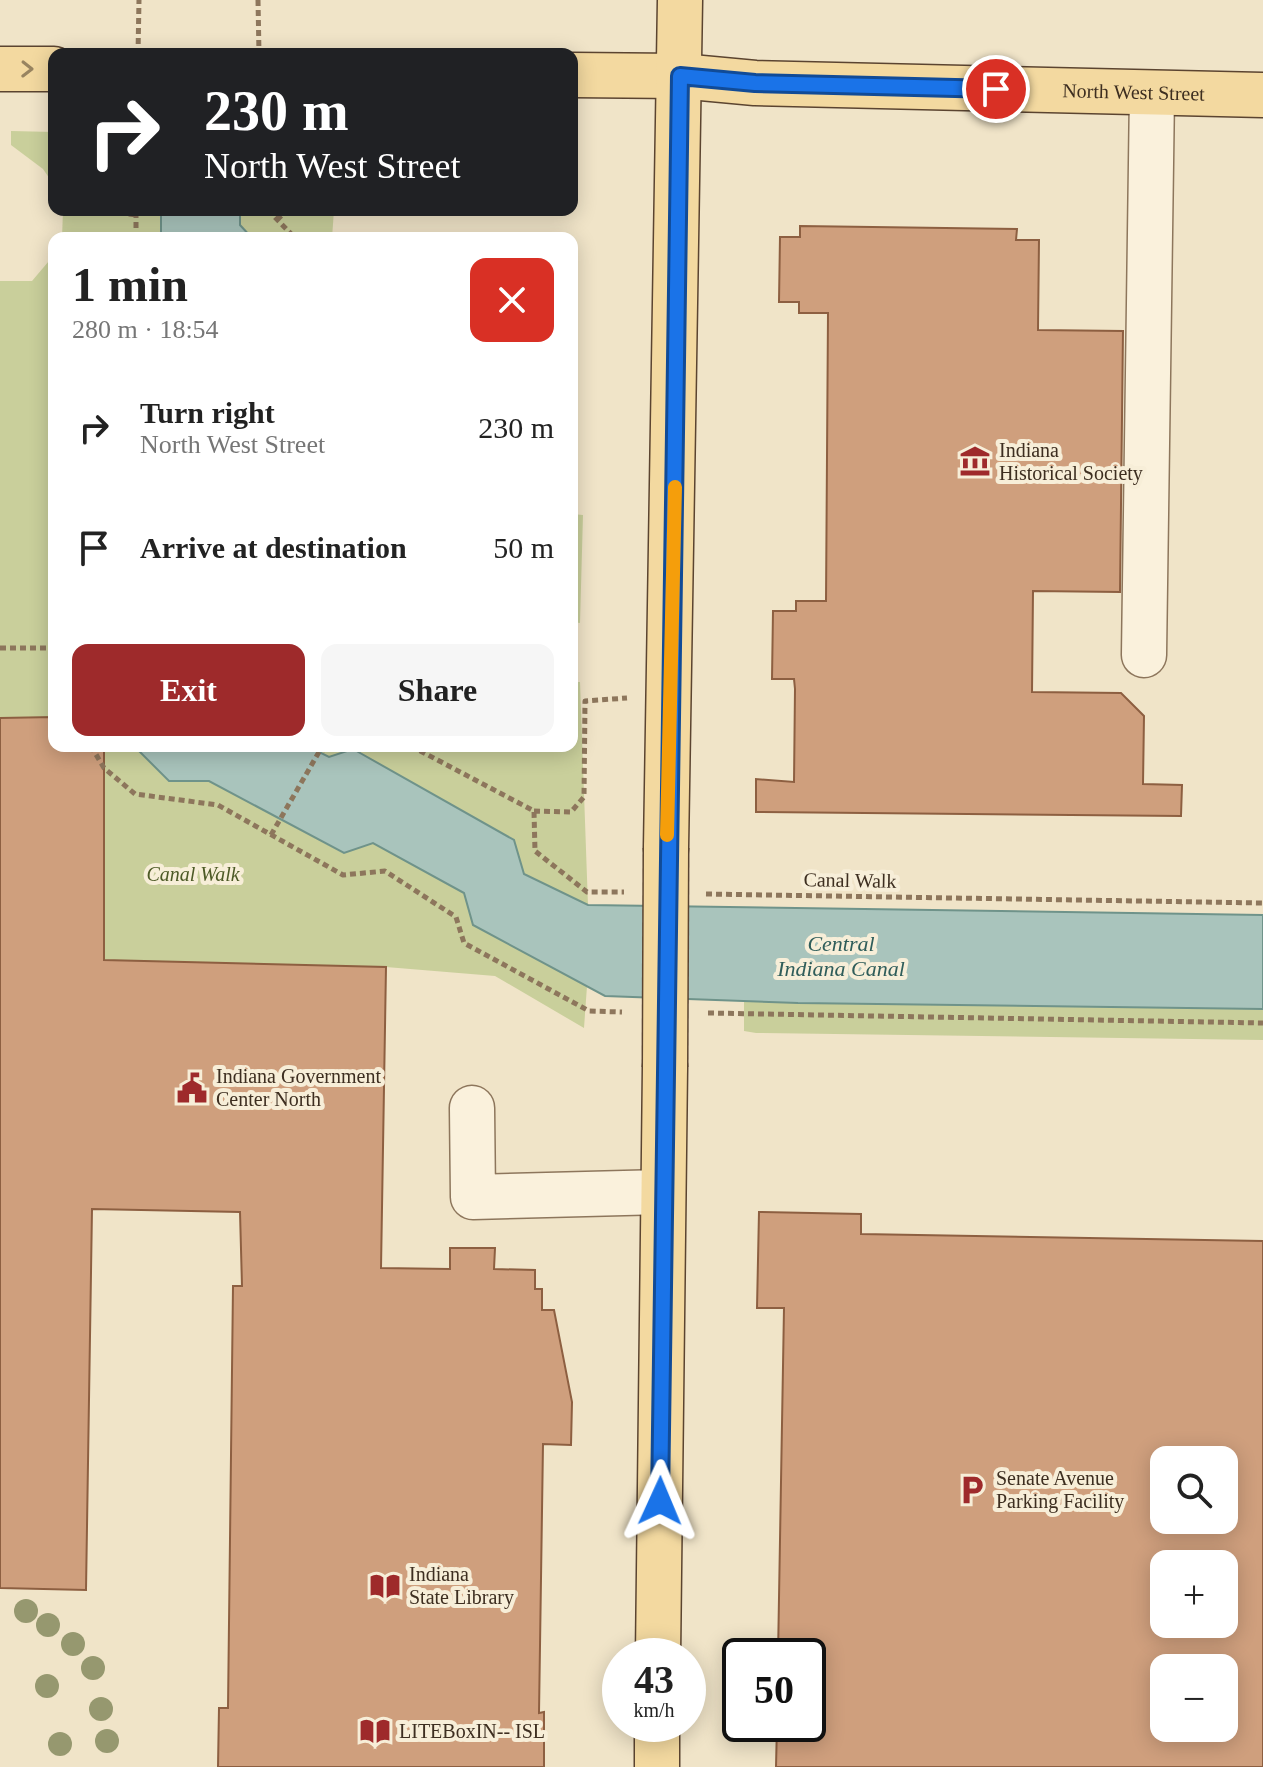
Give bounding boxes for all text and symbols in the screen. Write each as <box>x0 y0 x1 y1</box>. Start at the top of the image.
pin <box>962 55 1030 123</box>
one-way arrow <box>21 60 34 78</box>
icon: arrive <box>974 67 1018 111</box>
street label: North West Street <box>1062 79 1206 105</box>
icon: right <box>72 80 176 184</box>
text: 230 m <box>204 80 349 142</box>
text: North West Street <box>204 146 460 186</box>
text: 1 min <box>72 258 188 311</box>
button: close <box>470 258 554 342</box>
text: 280 m · 18:54 <box>72 315 219 344</box>
text: Turn right <box>140 396 275 429</box>
icon: right <box>72 406 116 450</box>
text: 230 m <box>478 411 554 444</box>
text: North West Street <box>140 430 325 459</box>
place label: Indiana Historical Society <box>999 439 1143 485</box>
museum icon: Indiana Historical Society <box>958 444 992 478</box>
icon: arrive <box>72 526 116 570</box>
text: Arrive at destination <box>140 531 407 564</box>
text: 50 m <box>493 531 554 564</box>
button: Exit <box>72 644 305 736</box>
button: Share <box>321 644 554 736</box>
park label: Canal Walk <box>146 863 241 885</box>
street label: Canal Walk <box>803 868 897 892</box>
water label: Central Indiana Canal <box>776 931 905 981</box>
place label: Indiana Government Center North <box>216 1065 381 1110</box>
public building icon: Indiana Government Center North <box>175 1071 209 1105</box>
map controls <box>1150 1446 1238 1742</box>
button: search <box>1150 1446 1238 1534</box>
position arrow <box>618 1459 702 1543</box>
place label: Senate Avenue Parking Facility <box>996 1467 1124 1513</box>
parking icon: Senate Avenue Parking Facility <box>955 1473 989 1507</box>
button: + <box>1150 1550 1238 1638</box>
place label: Indiana State Library <box>409 1563 514 1609</box>
library icon: Indiana State Library <box>368 1569 402 1603</box>
speed limit sign: 50 <box>722 1638 826 1742</box>
button: − <box>1150 1654 1238 1742</box>
text: 43 <box>634 1657 674 1702</box>
text: km/h <box>633 1699 675 1721</box>
library icon: LITEBoxIN-- ISL <box>358 1714 392 1748</box>
place label: LITEBoxIN-- ISL <box>399 1720 545 1742</box>

